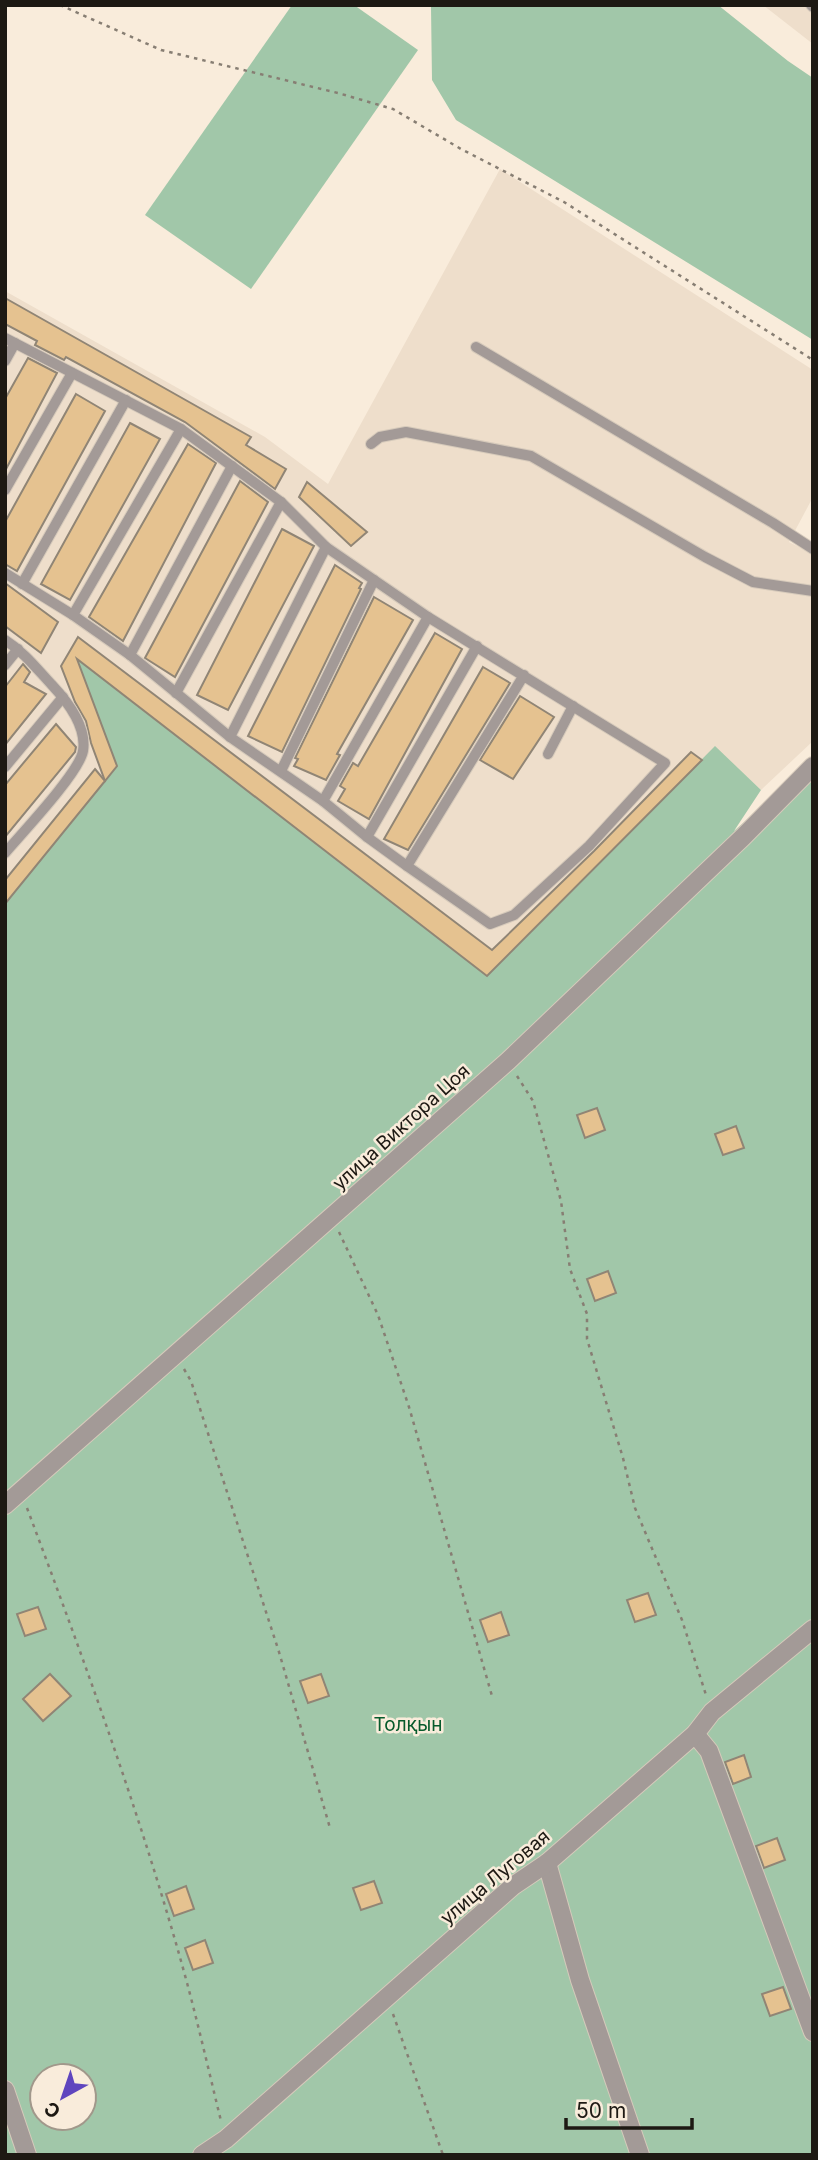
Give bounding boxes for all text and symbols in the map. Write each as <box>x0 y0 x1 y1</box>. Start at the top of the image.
street label: улица Виктора Цоя <box>328 1059 474 1195</box>
park label: Толқын <box>374 1713 443 1736</box>
street label: улица Луговая <box>436 1825 554 1929</box>
north arrow <box>28 2062 98 2132</box>
scale bar <box>566 2086 692 2130</box>
text: С <box>40 2096 65 2123</box>
text: 50 m <box>576 2098 626 2123</box>

